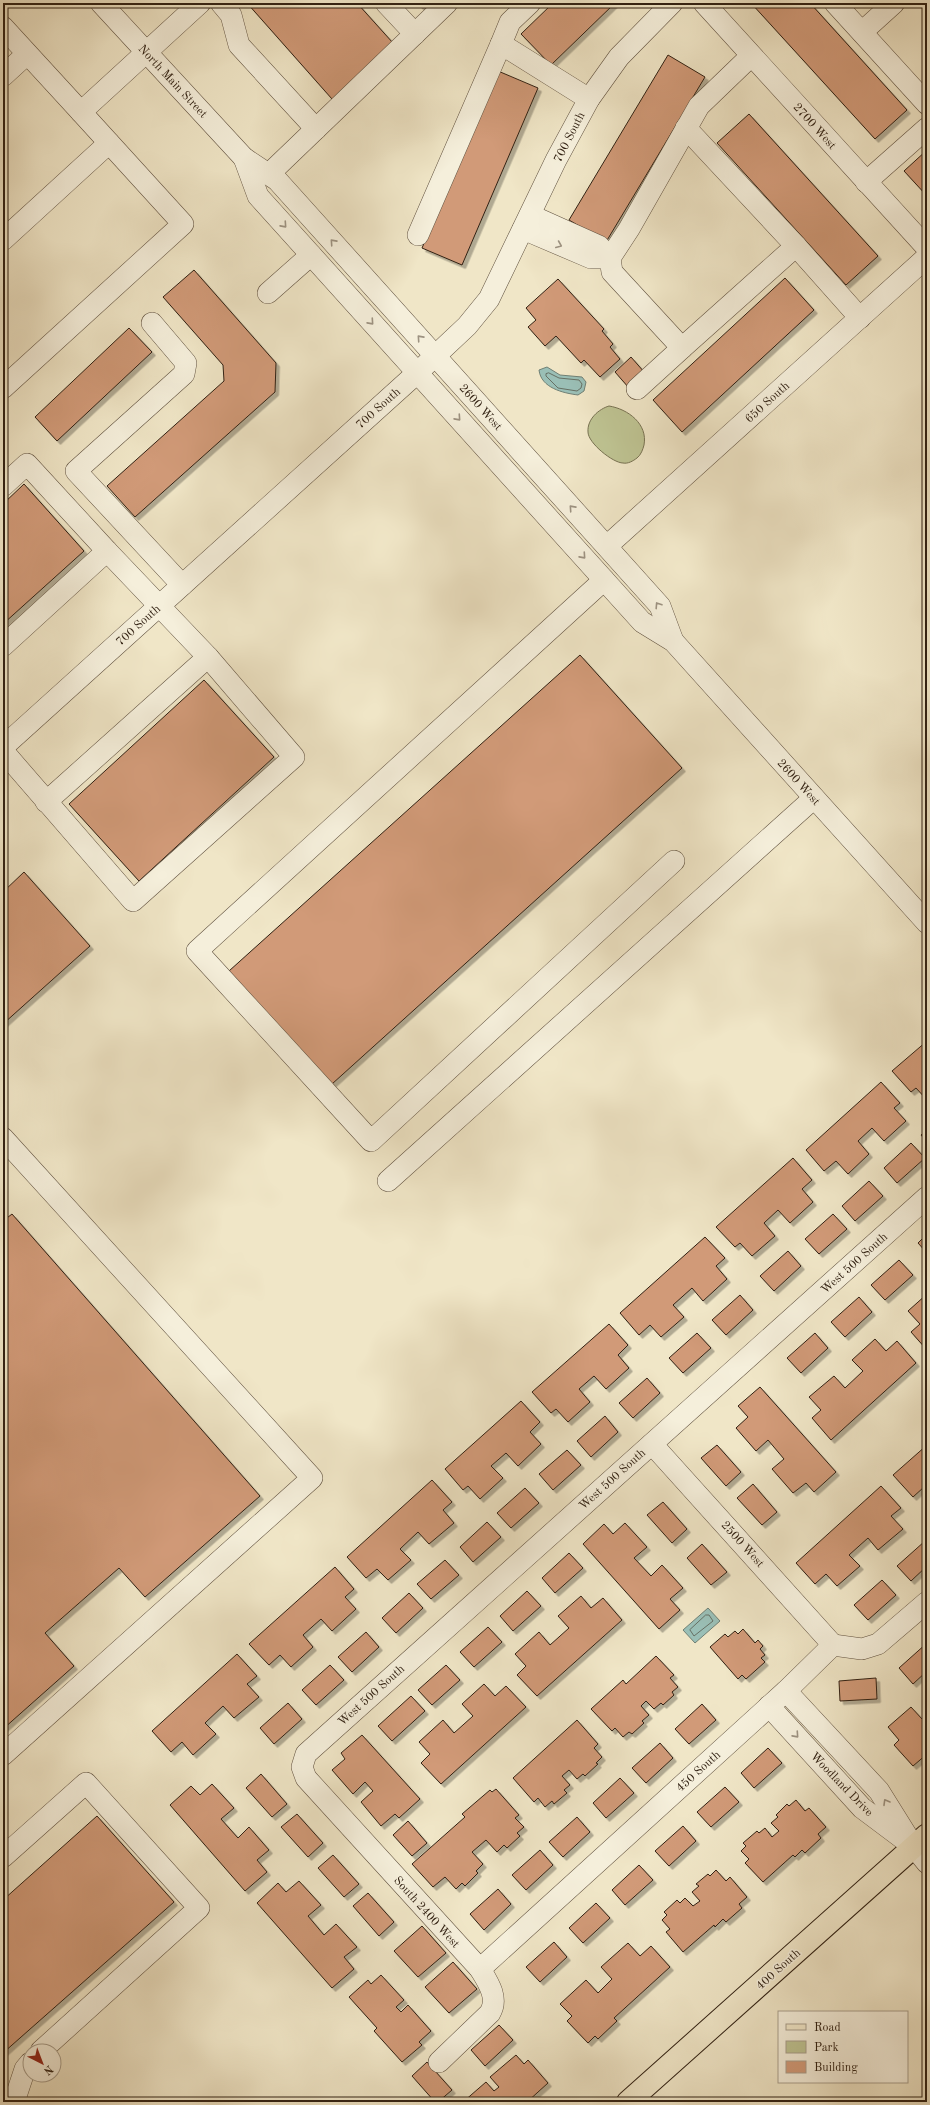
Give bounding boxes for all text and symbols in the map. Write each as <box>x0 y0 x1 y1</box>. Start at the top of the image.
street label: North Main Street <box>135 43 209 121</box>
street label: 2700 West <box>790 101 838 152</box>
street label: 700 South <box>552 110 588 165</box>
one-way arrow <box>280 220 287 228</box>
one-way arrow <box>331 239 338 246</box>
one-way arrow <box>555 240 562 248</box>
one-way arrow <box>367 317 374 325</box>
one-way arrow <box>418 336 425 343</box>
street label: 650 South <box>743 379 792 426</box>
street label: 2600 West <box>456 382 504 433</box>
street label: 700 South <box>354 386 403 432</box>
one-way arrow <box>454 413 461 421</box>
one-way arrow <box>570 505 577 513</box>
one-way arrow <box>578 552 585 559</box>
one-way arrow <box>656 602 663 609</box>
street label: 700 South <box>114 603 163 649</box>
street label: 2600 West <box>774 757 822 808</box>
street label: West 500 South <box>819 1230 891 1297</box>
street label: West 500 South <box>577 1446 649 1513</box>
street label: 2500 West <box>718 1519 767 1570</box>
street label: West 500 South <box>336 1662 408 1729</box>
one-way arrow <box>791 1730 798 1738</box>
street label: 450 South <box>674 1748 723 1795</box>
street label: Woodland Drive <box>808 1750 875 1819</box>
one-way arrow <box>883 1799 890 1806</box>
street label: South 2400 West <box>391 1875 461 1951</box>
street label: 400 South <box>754 1947 803 1993</box>
legend <box>778 2011 908 2083</box>
text: Road <box>814 2022 841 2034</box>
text: Park <box>814 2042 839 2054</box>
north arrow <box>22 2043 62 2083</box>
text: N <box>40 2062 54 2077</box>
text: Building <box>814 2062 858 2074</box>

